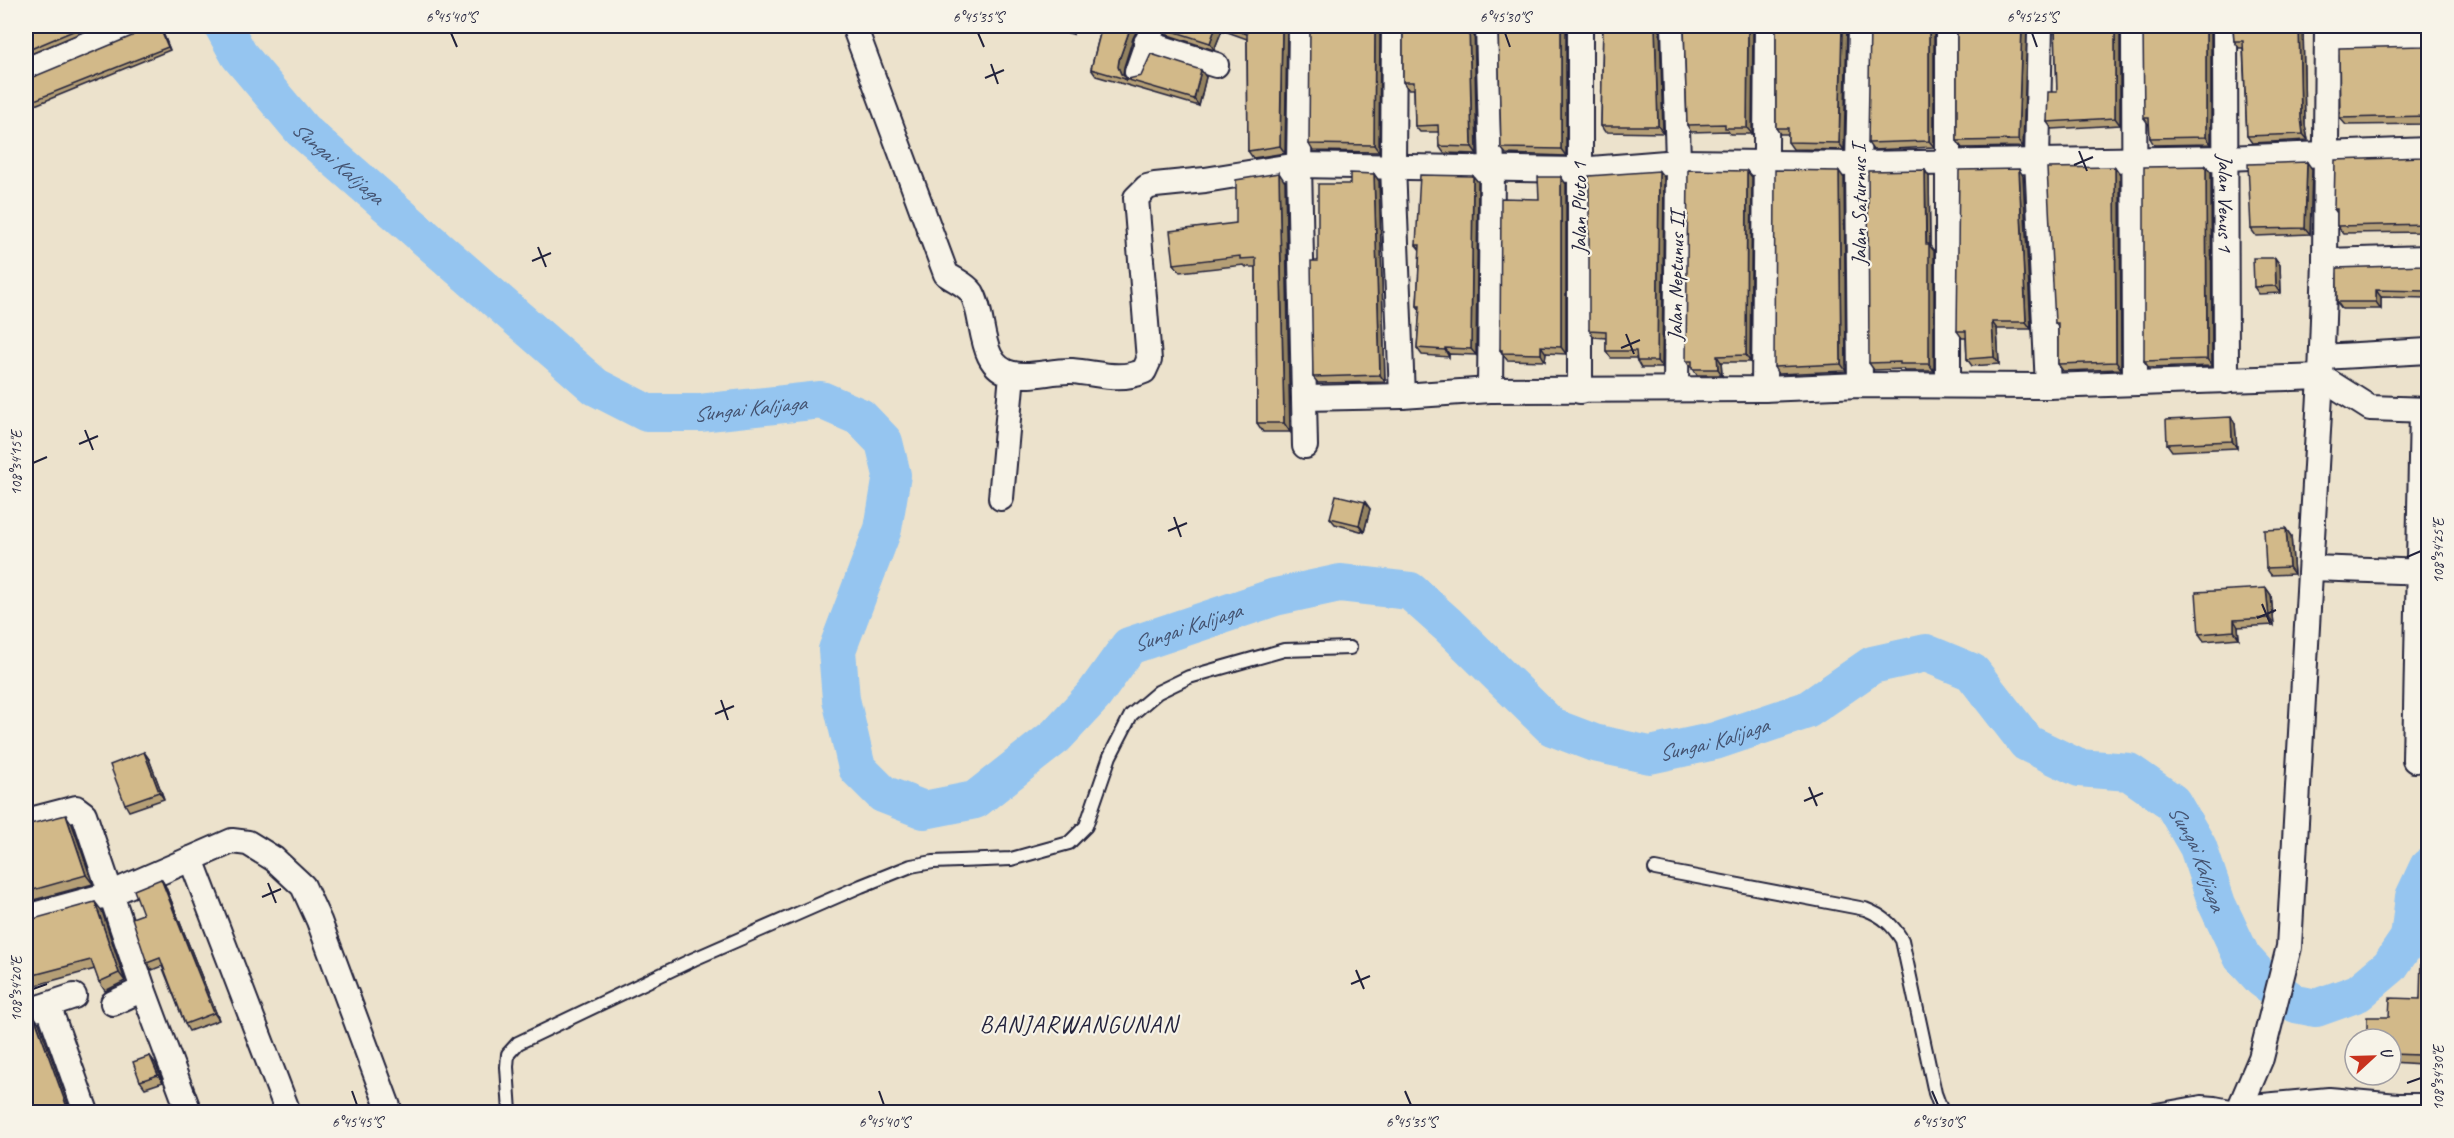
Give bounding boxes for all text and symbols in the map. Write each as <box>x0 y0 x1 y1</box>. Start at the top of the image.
text: 6°45'40"S <box>426 8 479 27</box>
text: 6°45'35"S <box>953 8 1006 27</box>
text: 6°45'30"S <box>1480 8 1533 27</box>
text: 6°45'25"S <box>2007 8 2060 27</box>
water label: Sungai Kalijaga <box>286 116 392 212</box>
street label: Jalan Saturnus I <box>1846 140 1872 266</box>
street label: Jalan Venus 1 <box>2212 153 2239 253</box>
street label: Jalan Pluto 1 <box>1566 160 1592 255</box>
street label: Jalan Neptunus II <box>1662 206 1690 342</box>
water label: Sungai Kalijaga <box>694 388 810 428</box>
text: 108°34'15"E <box>7 429 26 495</box>
text: 108°34'25"E <box>2429 517 2448 583</box>
water label: Sungai Kalijaga <box>1129 596 1247 659</box>
water label: Sungai Kalijaga <box>1656 710 1774 768</box>
water label: Sungai Kalijaga <box>2161 800 2232 918</box>
text: 108°34'20"E <box>7 955 26 1021</box>
district label: BANJARWANGUNAN <box>980 1009 1181 1039</box>
north arrow <box>2343 1027 2403 1087</box>
text: U <box>2375 1044 2398 1062</box>
text: 108°34'30"E <box>2429 1044 2448 1110</box>
text: 6°45'45"S <box>332 1113 385 1132</box>
text: 6°45'40"S <box>859 1113 912 1132</box>
text: 6°45'35"S <box>1386 1113 1439 1132</box>
text: 6°45'30"S <box>1913 1113 1966 1132</box>

